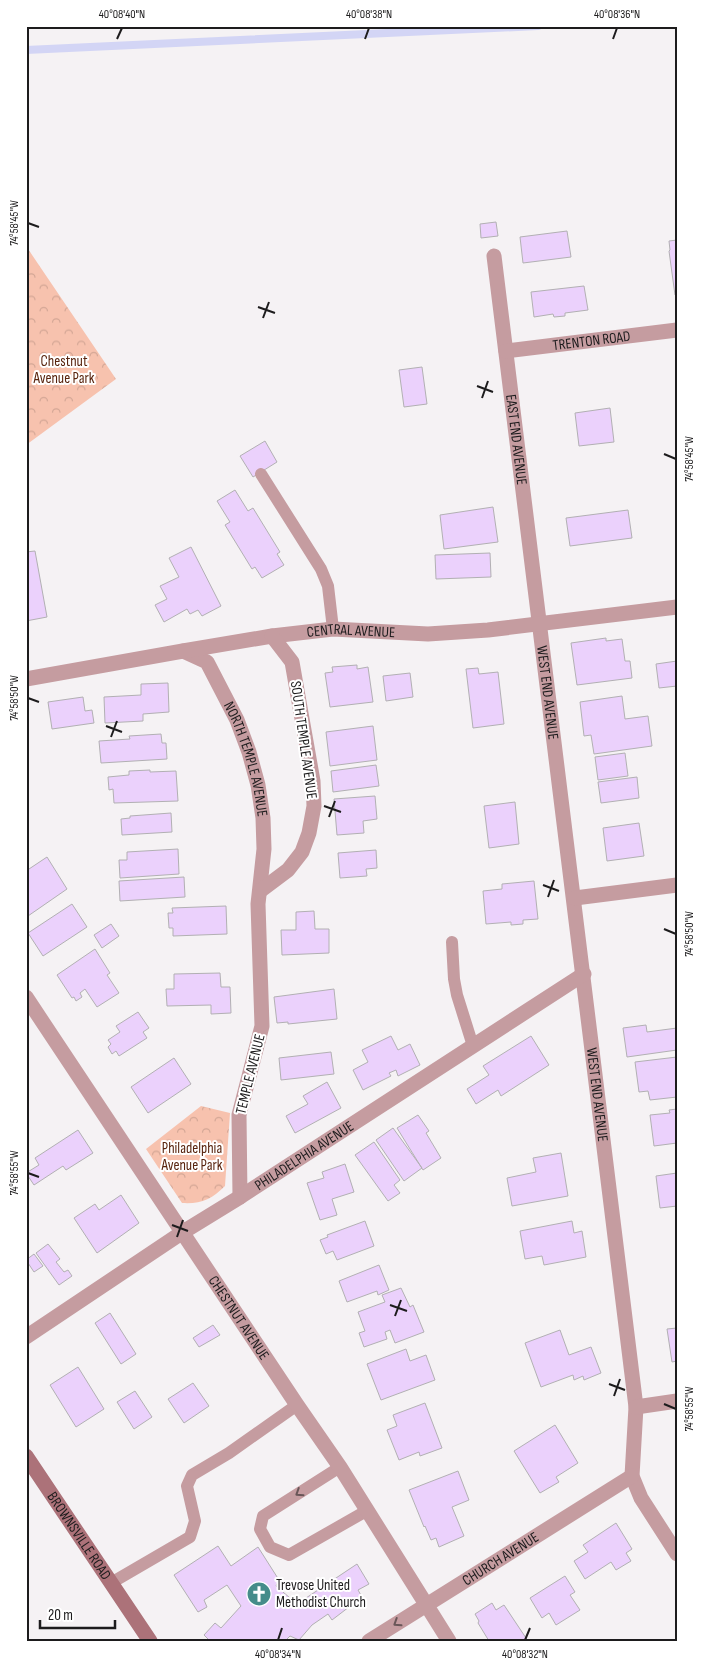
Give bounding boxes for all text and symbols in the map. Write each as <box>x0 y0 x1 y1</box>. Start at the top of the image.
text: 40°08'40"N <box>99 7 145 22</box>
text: 40°08'38"N <box>346 7 392 22</box>
text: 40°08'36"N <box>594 7 640 22</box>
text: 74°58'45"W <box>7 200 22 246</box>
street label: TRENTON ROAD <box>551 327 631 355</box>
park label: Chestnut Avenue Park <box>32 352 95 388</box>
street label: EAST END AVENUE <box>501 393 531 486</box>
text: 74°58'45"W <box>682 436 697 482</box>
street label: CENTRAL AVENUE <box>306 620 396 642</box>
street label: WEST END AVENUE <box>532 645 563 741</box>
text: 74°58'50"W <box>7 675 22 721</box>
street label: SOUTH TEMPLE AVENUE <box>286 680 321 800</box>
street label: NORTH TEMPLE AVENUE <box>219 698 272 818</box>
text: 74°58'50"W <box>682 911 697 957</box>
street label: TEMPLE AVENUE <box>231 1032 270 1116</box>
street label: WEST END AVENUE <box>582 1047 612 1143</box>
street label: PHILADELPHIA AVENUE <box>251 1117 357 1195</box>
park label: Philadelphia Avenue Park <box>160 1139 223 1175</box>
text: 74°58'55"W <box>7 1150 22 1196</box>
street label: CHESTNUT AVENUE <box>204 1272 273 1364</box>
text: 74°58'55"W <box>682 1386 697 1432</box>
one-way arrow <box>296 1487 305 1497</box>
street label: BROWNSVILLE ROAD <box>43 1488 115 1584</box>
street label: CHURCH AVENUE <box>459 1528 542 1590</box>
place label: Trevose United Methodist Church <box>276 1576 366 1612</box>
church icon: Trevose United Methodist Church <box>246 1581 272 1607</box>
scale bar <box>40 1597 115 1629</box>
text: 20 m <box>48 1606 73 1625</box>
one-way arrow <box>393 1616 402 1626</box>
text: 40°08'34"N <box>255 1647 301 1662</box>
text: 40°08'32"N <box>502 1647 548 1662</box>

